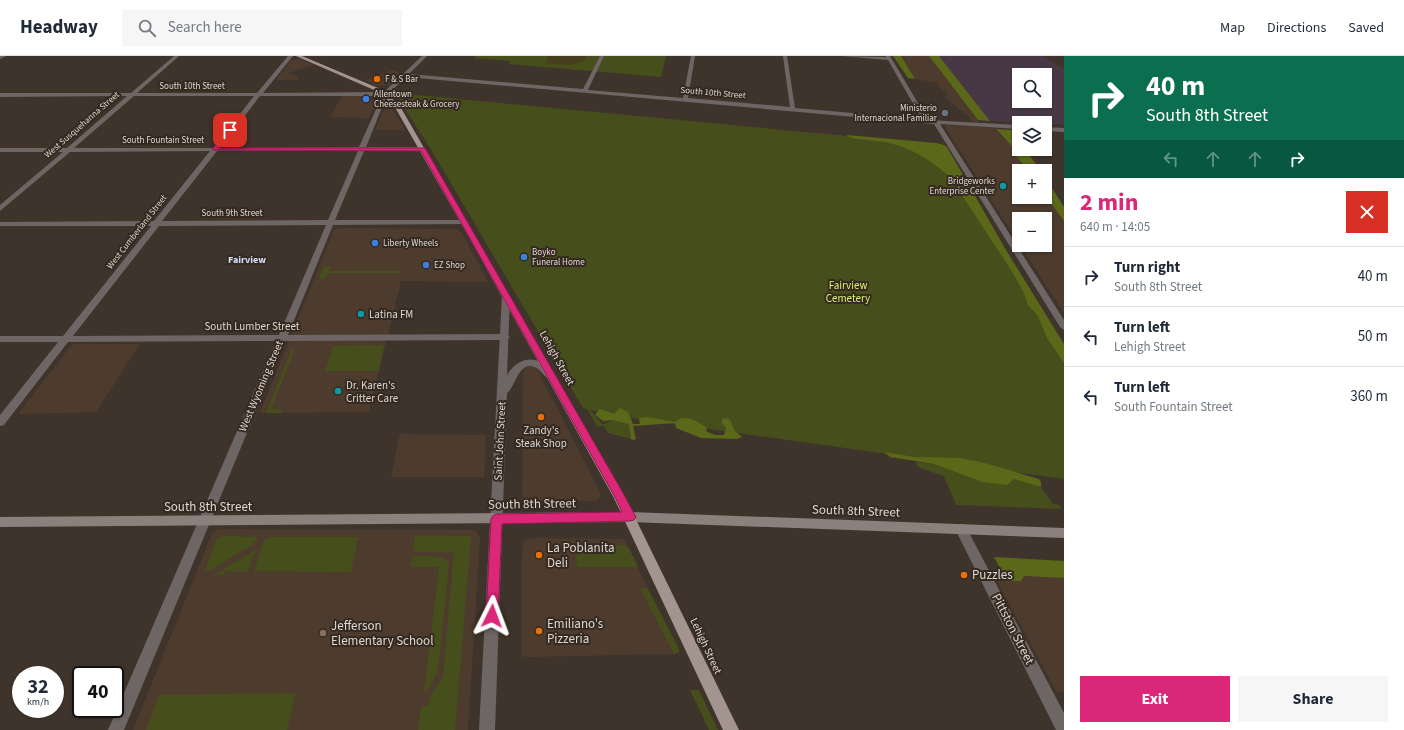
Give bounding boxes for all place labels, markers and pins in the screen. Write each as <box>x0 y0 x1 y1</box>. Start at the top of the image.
place label: F & S Bar <box>385 73 419 86</box>
marker: F & S Bar <box>372 74 382 84</box>
place label: Allentown Cheesesteak & Grocery <box>374 88 460 111</box>
marker: Allentown Cheesesteak & Grocery <box>361 94 371 104</box>
place label: Ministerio Internacional Familiar <box>854 102 938 125</box>
marker: Ministerio Internacional Familiar <box>940 108 950 118</box>
pin <box>213 113 247 147</box>
place label: Bridgeworks Enterprise Center <box>929 175 996 198</box>
marker: Bridgeworks Enterprise Center <box>998 181 1008 191</box>
place label: Liberty Wheels <box>383 237 438 250</box>
marker: Liberty Wheels <box>370 238 380 248</box>
place label: Boyko Funeral Home <box>532 246 585 269</box>
marker: Boyko Funeral Home <box>519 252 529 262</box>
place label: EZ Shop <box>434 259 465 272</box>
marker: EZ Shop <box>421 260 431 270</box>
place label: Latina FM <box>369 307 413 322</box>
marker: Latina FM <box>356 309 366 319</box>
place label: Dr. Karen's Critter Care <box>346 378 399 406</box>
marker: Dr. Karen's Critter Care <box>333 386 343 396</box>
marker: Zandy's Steak Shop <box>536 412 546 422</box>
place label: Zandy's Steak Shop <box>515 423 567 451</box>
place label: La Poblanita Deli <box>547 539 615 572</box>
marker: La Poblanita Deli <box>534 550 544 560</box>
place label: Puzzles <box>972 566 1013 584</box>
marker: Puzzles <box>959 570 969 580</box>
place label: Emiliano's Pizzeria <box>547 615 604 648</box>
place label: Jefferson Elementary School <box>331 617 433 650</box>
marker: Emiliano's Pizzeria <box>534 626 544 636</box>
marker: Jefferson Elementary School <box>318 628 328 638</box>

